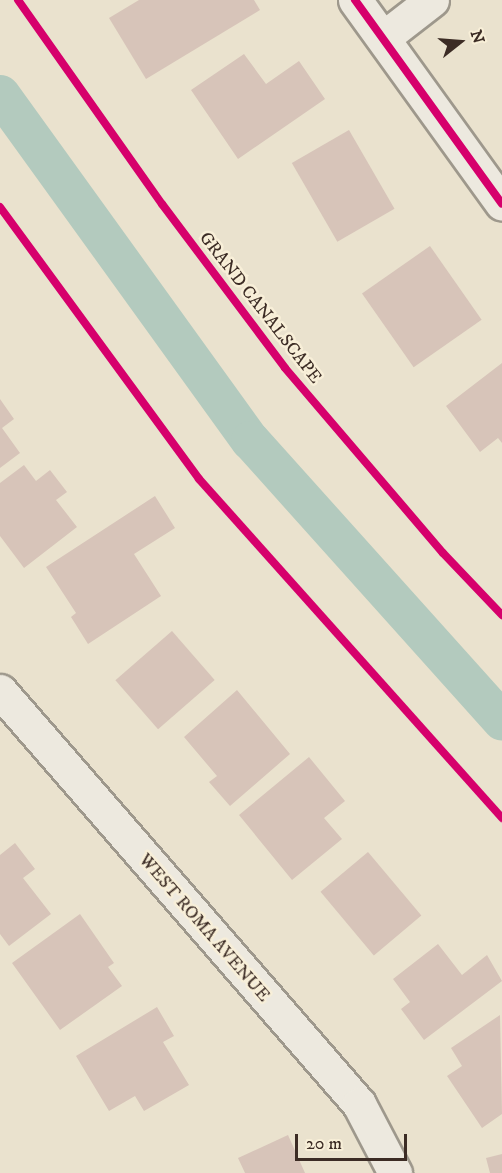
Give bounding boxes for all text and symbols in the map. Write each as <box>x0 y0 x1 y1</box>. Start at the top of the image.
north arrow <box>430 12 490 72</box>
text: N <box>466 28 489 46</box>
street label: GRAND CANALSCAPE <box>194 228 326 388</box>
street label: WEST ROMA AVENUE <box>134 850 274 1006</box>
scale bar <box>298 1122 410 1160</box>
text: 20 m <box>306 1133 342 1155</box>

